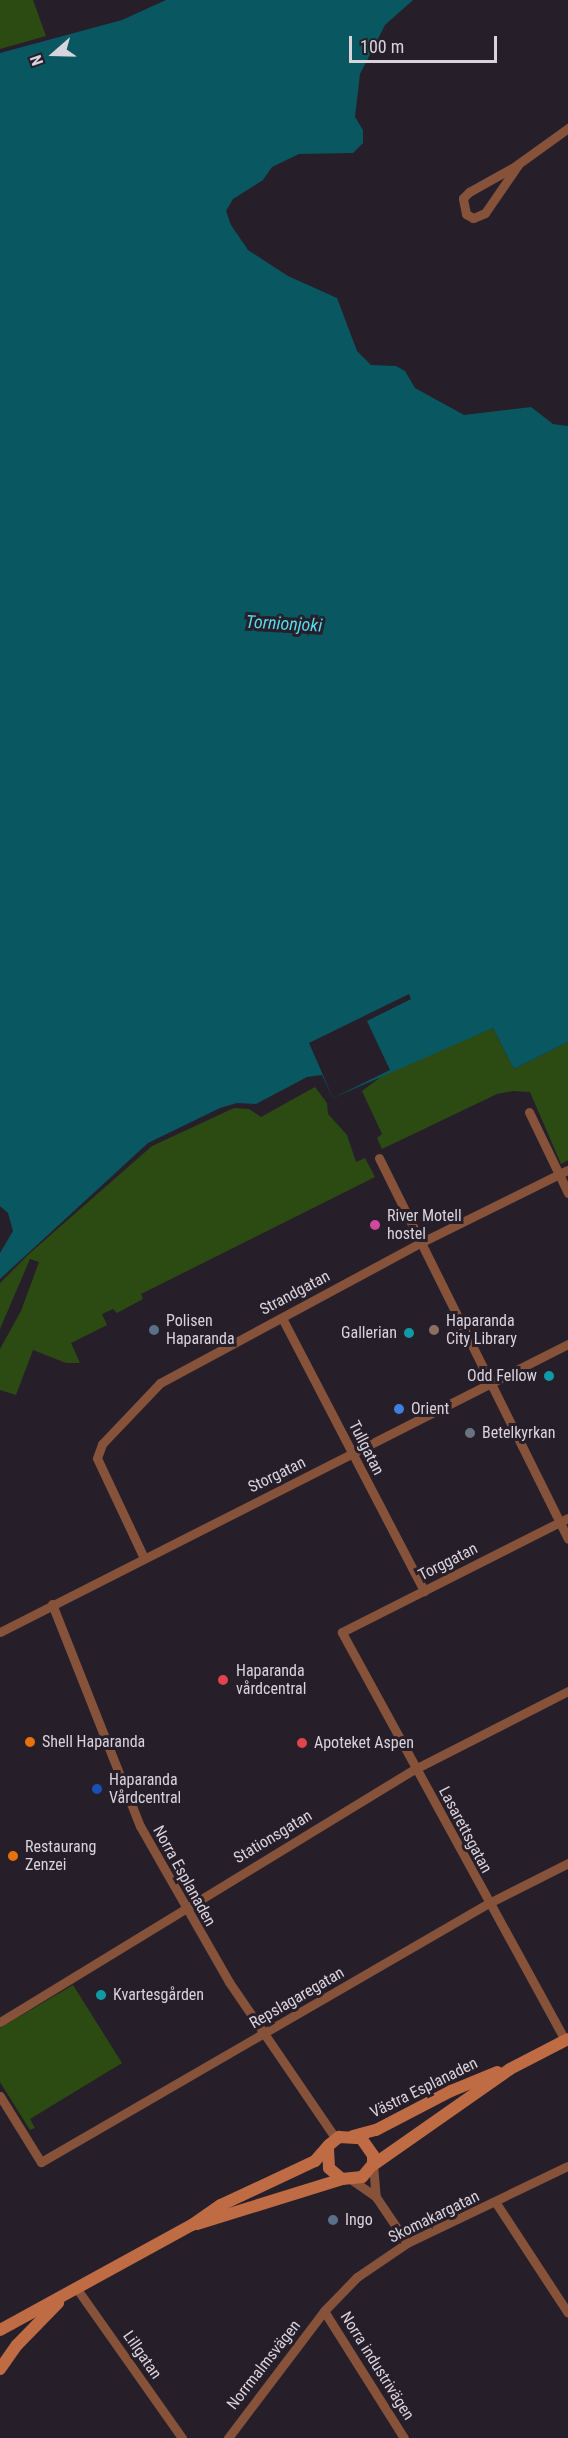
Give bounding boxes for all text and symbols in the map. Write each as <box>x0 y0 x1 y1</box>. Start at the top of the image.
north arrow <box>24 24 84 84</box>
scale bar <box>352 24 500 62</box>
text: 100 m <box>360 36 404 57</box>
text: N <box>26 52 47 68</box>
water label: Tornionjoki <box>245 611 323 637</box>
place label: River Motell hostel <box>387 1206 462 1244</box>
marker: River Motell hostel <box>368 1218 382 1232</box>
street label: Strandgatan <box>257 1267 333 1319</box>
place label: Polisen Haparanda <box>166 1311 235 1349</box>
place label: Haparanda City Library <box>446 1311 517 1349</box>
marker: Polisen Haparanda <box>147 1323 161 1337</box>
place label: Gallerian <box>341 1323 397 1343</box>
marker: Haparanda City Library <box>427 1323 441 1337</box>
marker: Gallerian <box>402 1326 416 1340</box>
place label: Odd Fellow <box>467 1366 537 1386</box>
marker: Odd Fellow <box>542 1369 556 1383</box>
place label: Orient <box>411 1399 449 1419</box>
marker: Orient <box>392 1402 406 1416</box>
street label: Tullgatan <box>344 1418 388 1478</box>
place label: Betelkyrkan <box>482 1423 556 1443</box>
marker: Betelkyrkan <box>463 1426 477 1440</box>
street label: Storgatan <box>245 1453 309 1497</box>
street label: Torggatan <box>415 1539 481 1585</box>
place label: Haparanda vårdcentral <box>236 1661 306 1699</box>
marker: Haparanda vårdcentral <box>214 1671 232 1689</box>
place label: Shell Haparanda <box>42 1732 145 1752</box>
place label: Apoteket Aspen <box>314 1733 414 1753</box>
marker: Shell Haparanda <box>23 1735 37 1749</box>
marker: Apoteket Aspen <box>295 1736 309 1750</box>
place label: Haparanda Vårdcentral <box>109 1770 181 1808</box>
marker: Haparanda Vårdcentral <box>90 1782 104 1796</box>
street label: Lasarettsgatan <box>434 1784 496 1876</box>
street label: Stationsgatan <box>230 1806 316 1868</box>
street label: Norra Esplanaden <box>149 1822 219 1930</box>
place label: Restaurang Zenzei <box>25 1837 96 1875</box>
marker: Restaurang Zenzei <box>6 1849 20 1863</box>
street label: Repslagaregatan <box>246 1963 348 2033</box>
place label: Kvartesgården <box>113 1985 204 2005</box>
marker: Kvartesgården <box>94 1988 108 2002</box>
street label: Västra Esplanaden <box>367 2054 481 2122</box>
street label: Skomakargatan <box>386 2187 482 2247</box>
place label: Ingo <box>345 2210 373 2230</box>
marker: Ingo <box>326 2213 340 2227</box>
street label: Norra industrivägen <box>336 2308 418 2424</box>
street label: Norrmalmsvägen <box>223 2317 305 2413</box>
street label: Lillgatan <box>119 2327 165 2383</box>

